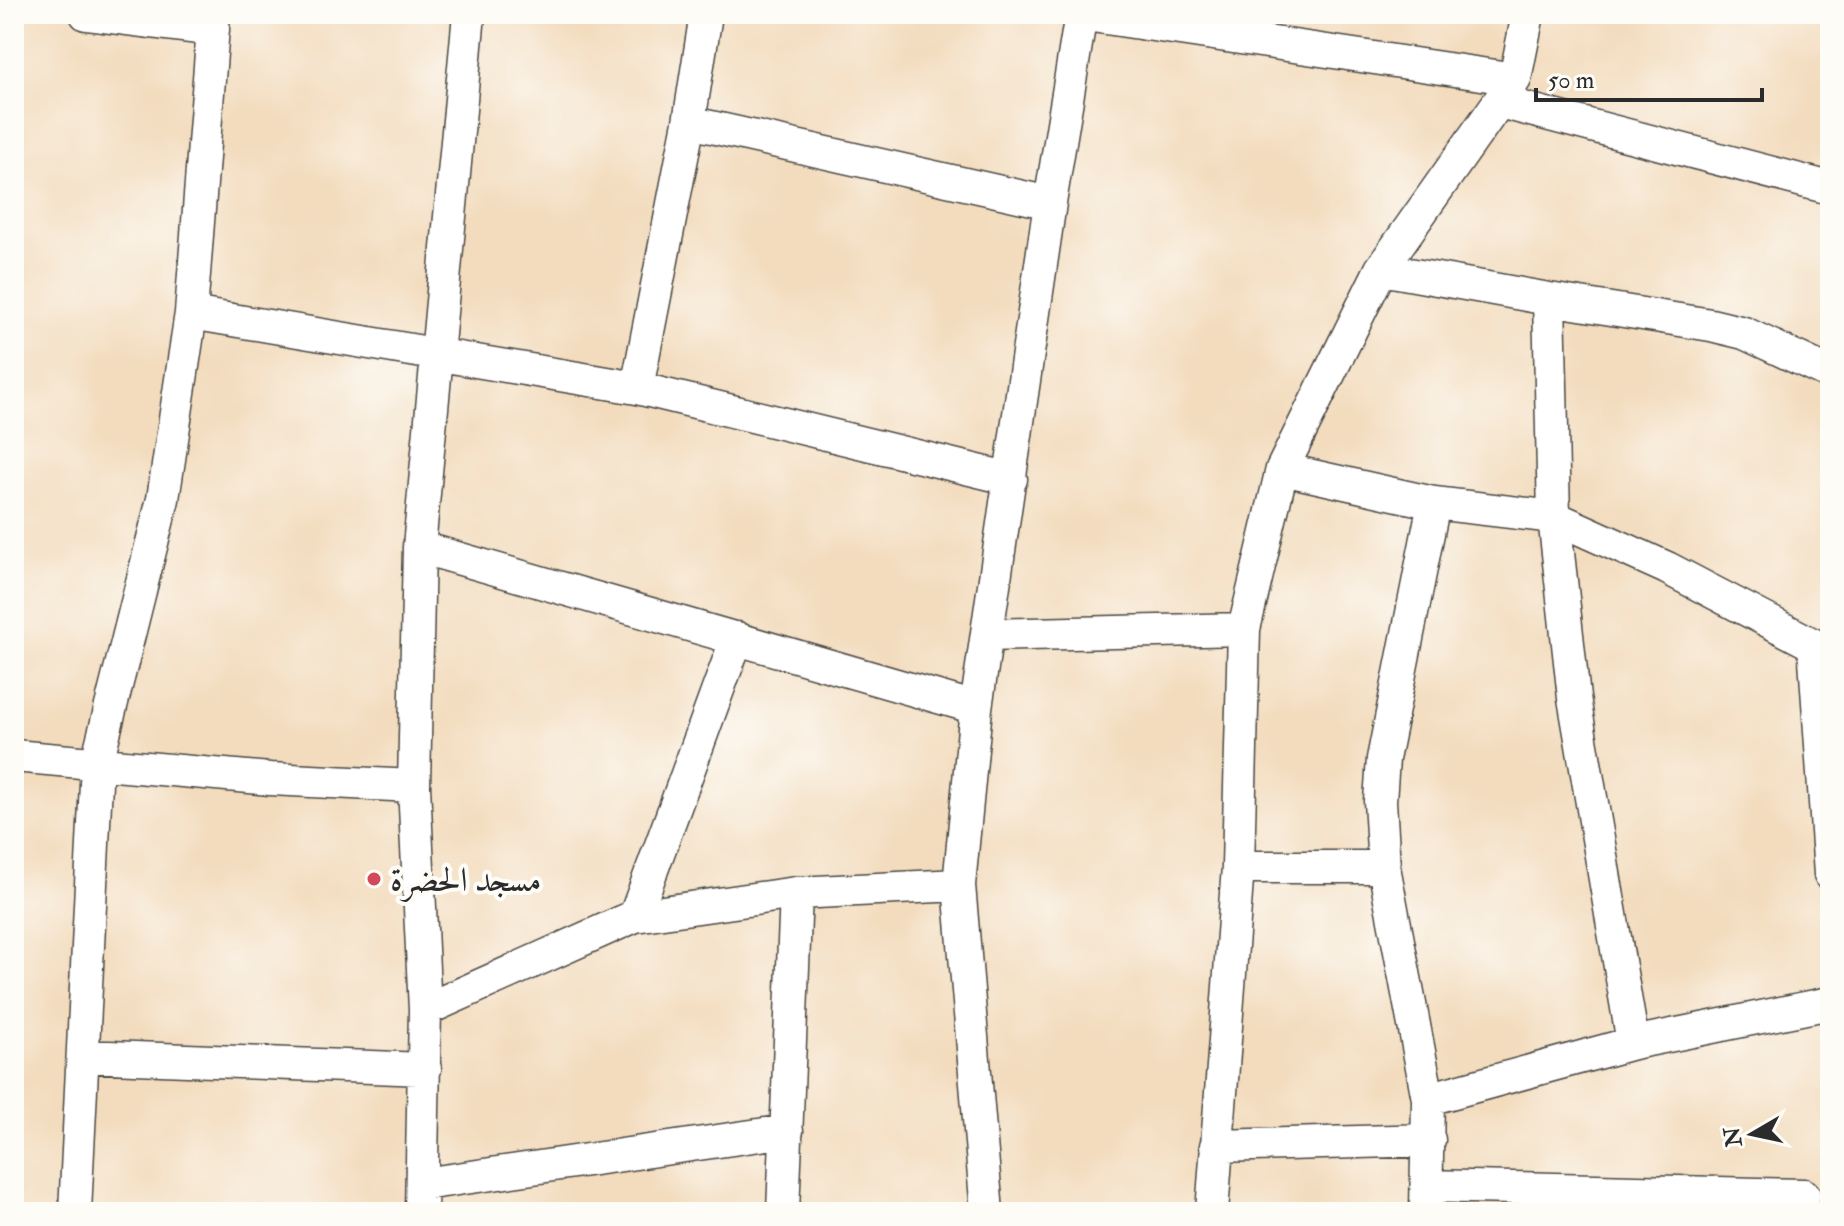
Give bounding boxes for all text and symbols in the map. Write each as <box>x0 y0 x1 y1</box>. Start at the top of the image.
scale bar <box>1536 52 1762 102</box>
text: 50 m <box>1548 65 1595 96</box>
place label: مسجد الحضرة <box>390 859 541 902</box>
marker: مسجد الحضرة <box>365 870 383 888</box>
north arrow <box>1712 1094 1792 1174</box>
text: N <box>1718 1125 1749 1150</box>

